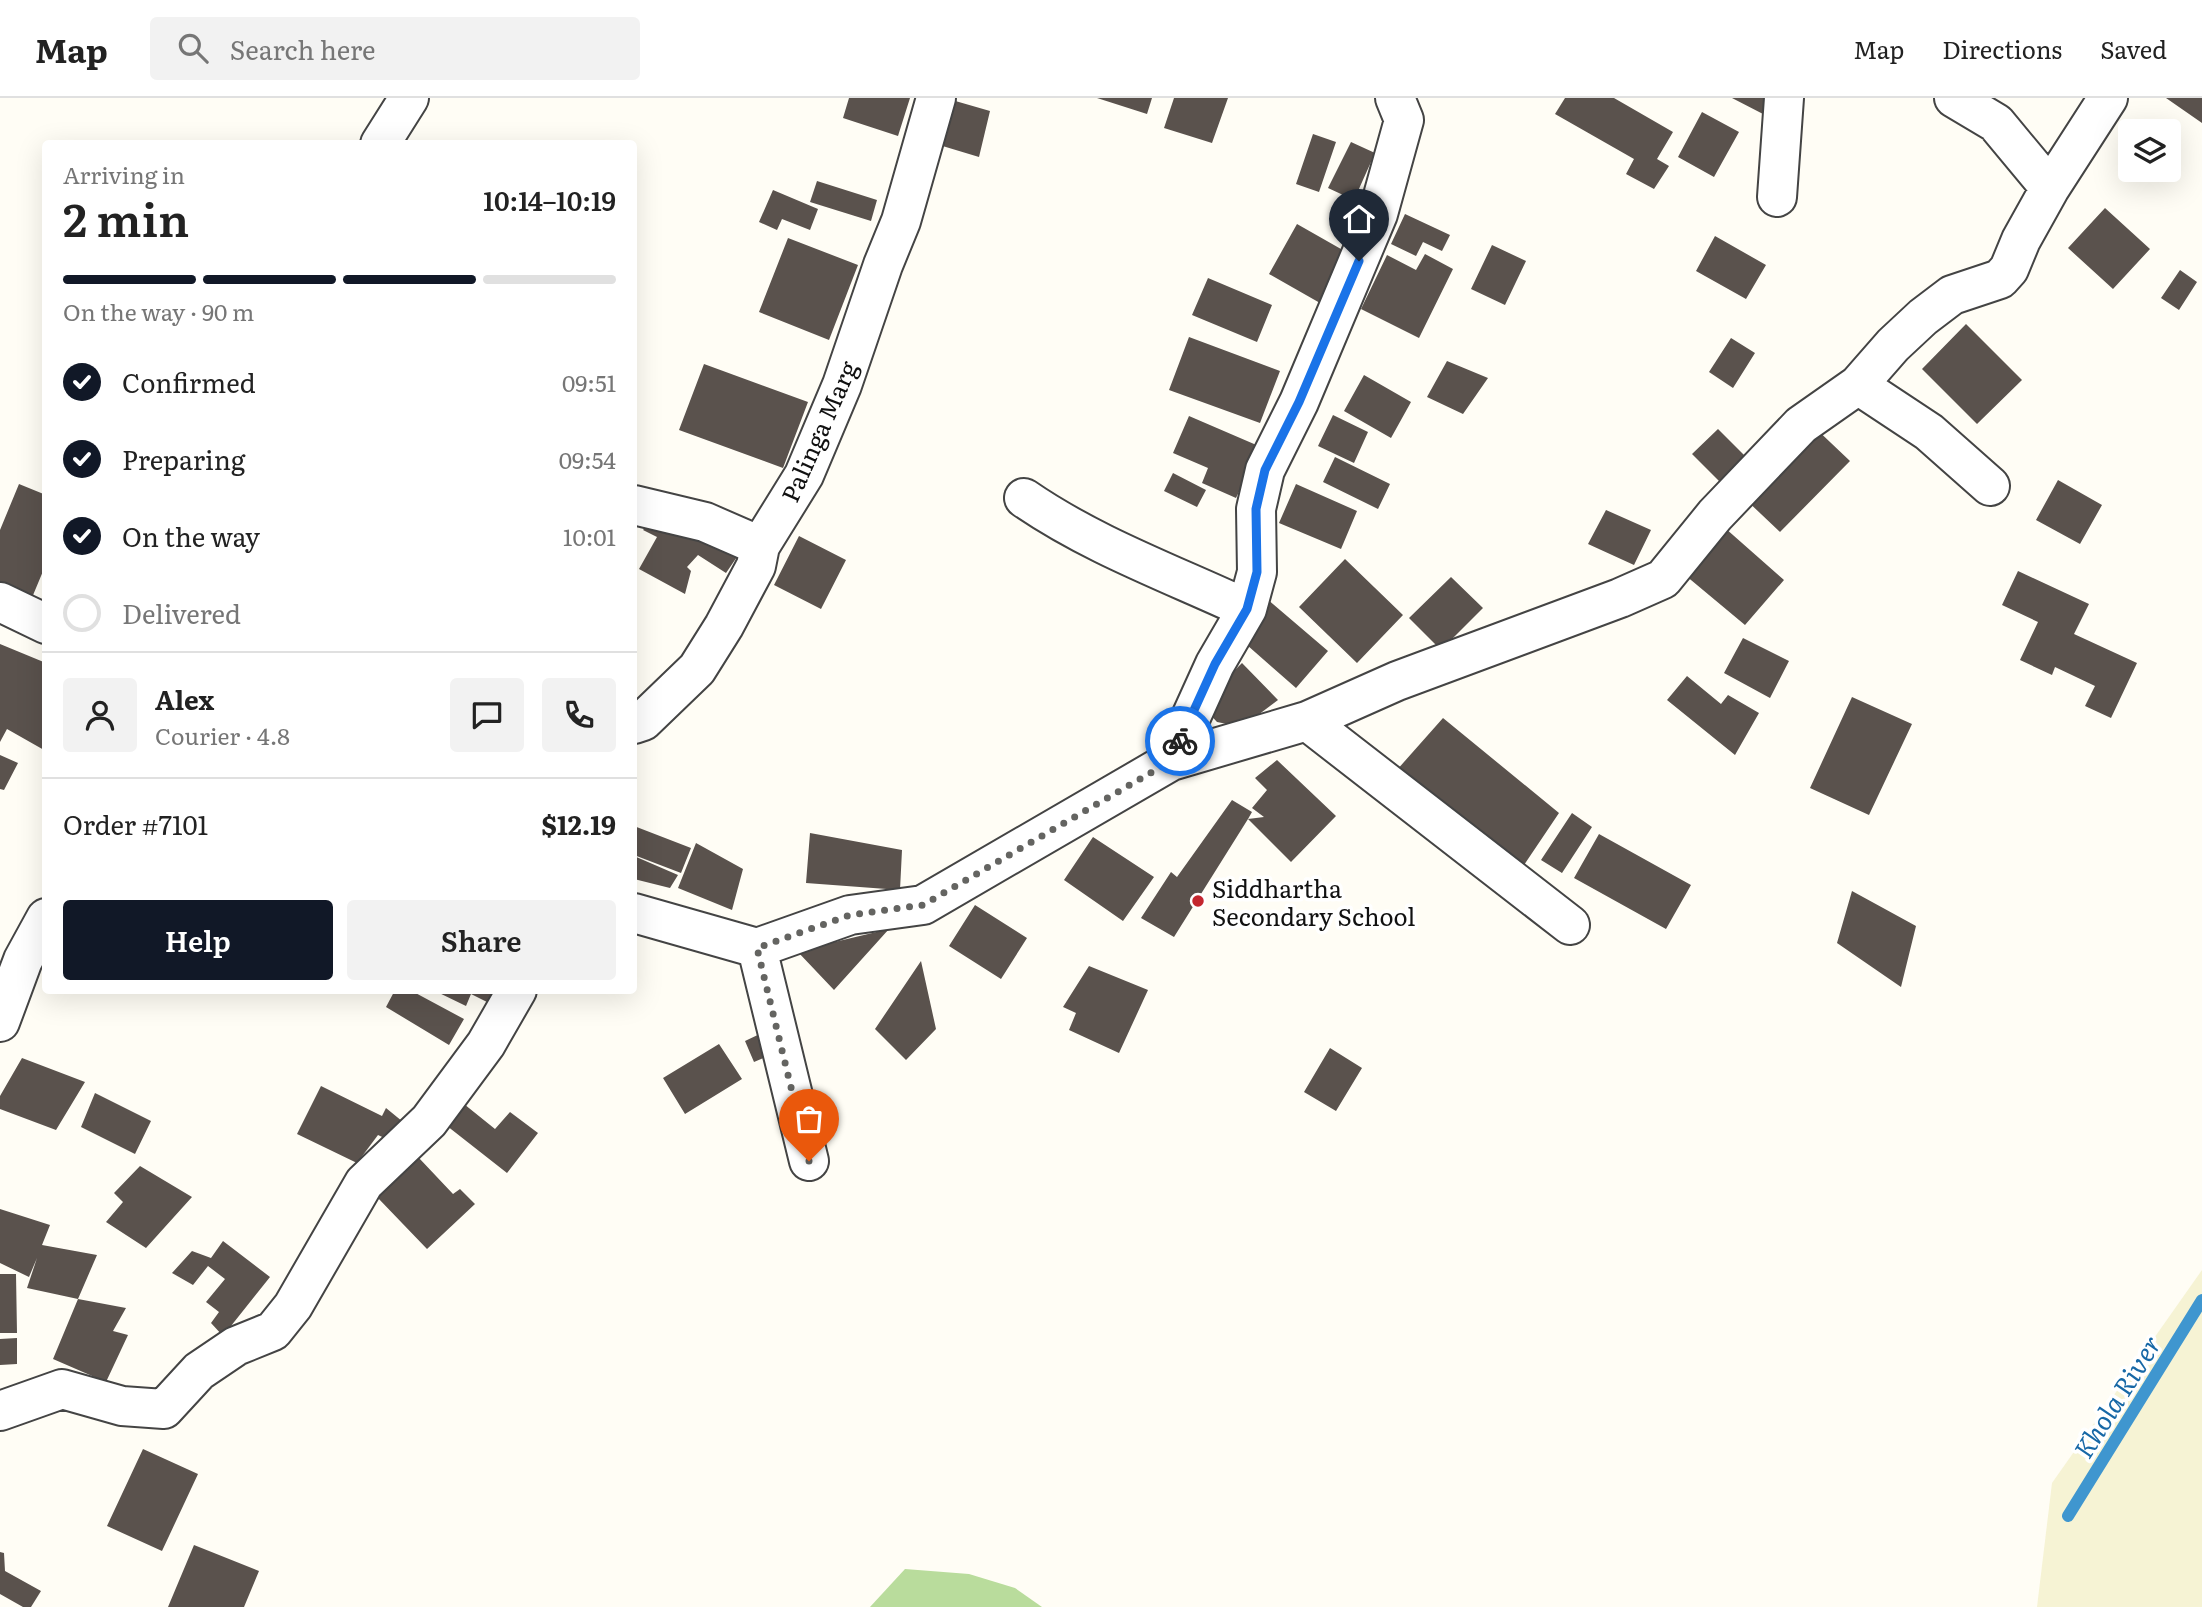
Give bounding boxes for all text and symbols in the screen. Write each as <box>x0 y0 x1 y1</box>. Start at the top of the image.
search box <box>150 17 640 80</box>
text: Map <box>35 24 108 73</box>
icon: search <box>174 29 212 67</box>
text: Search here <box>230 29 376 68</box>
text: Map <box>1853 31 1904 66</box>
text: Directions <box>1942 31 2062 66</box>
text: Saved <box>2100 31 2167 66</box>
map controls <box>2118 119 2181 182</box>
button: layers <box>2118 119 2181 182</box>
text: Arriving in <box>63 157 185 191</box>
text: 10:14–10:19 <box>483 180 616 219</box>
text: 2 min <box>63 183 189 251</box>
pin <box>1329 189 1389 261</box>
icon: home <box>1340 200 1378 238</box>
text: On the way · 90 m <box>63 294 254 328</box>
street label: Palinga Marg <box>771 354 865 507</box>
text: Confirmed <box>122 362 256 401</box>
icon: check <box>63 363 101 401</box>
text: 09:51 <box>562 365 616 399</box>
text: Preparing <box>122 439 245 478</box>
icon: check <box>63 440 101 478</box>
text: 09:54 <box>559 442 616 476</box>
text: On the way <box>122 516 260 555</box>
icon: check <box>63 517 101 555</box>
text: 10:01 <box>563 519 616 553</box>
text: Delivered <box>122 593 241 632</box>
button: person <box>63 678 137 752</box>
button: chat <box>450 678 524 752</box>
button: phone <box>542 678 616 752</box>
text: Alex <box>155 679 214 718</box>
courier <box>1145 706 1215 776</box>
text: Courier · 4.8 <box>155 718 290 752</box>
icon: bike <box>1161 722 1199 760</box>
text: Order #7101 <box>63 804 208 843</box>
text: $12.19 <box>542 804 616 843</box>
place label: Siddhartha Secondary School <box>1212 870 1415 933</box>
marker: Siddhartha Secondary School <box>1190 893 1206 909</box>
button: Help <box>63 900 333 980</box>
button: Share <box>347 900 616 980</box>
pin <box>779 1089 839 1161</box>
icon: bag <box>790 1100 828 1138</box>
water label: Khola River <box>2063 1327 2169 1465</box>

